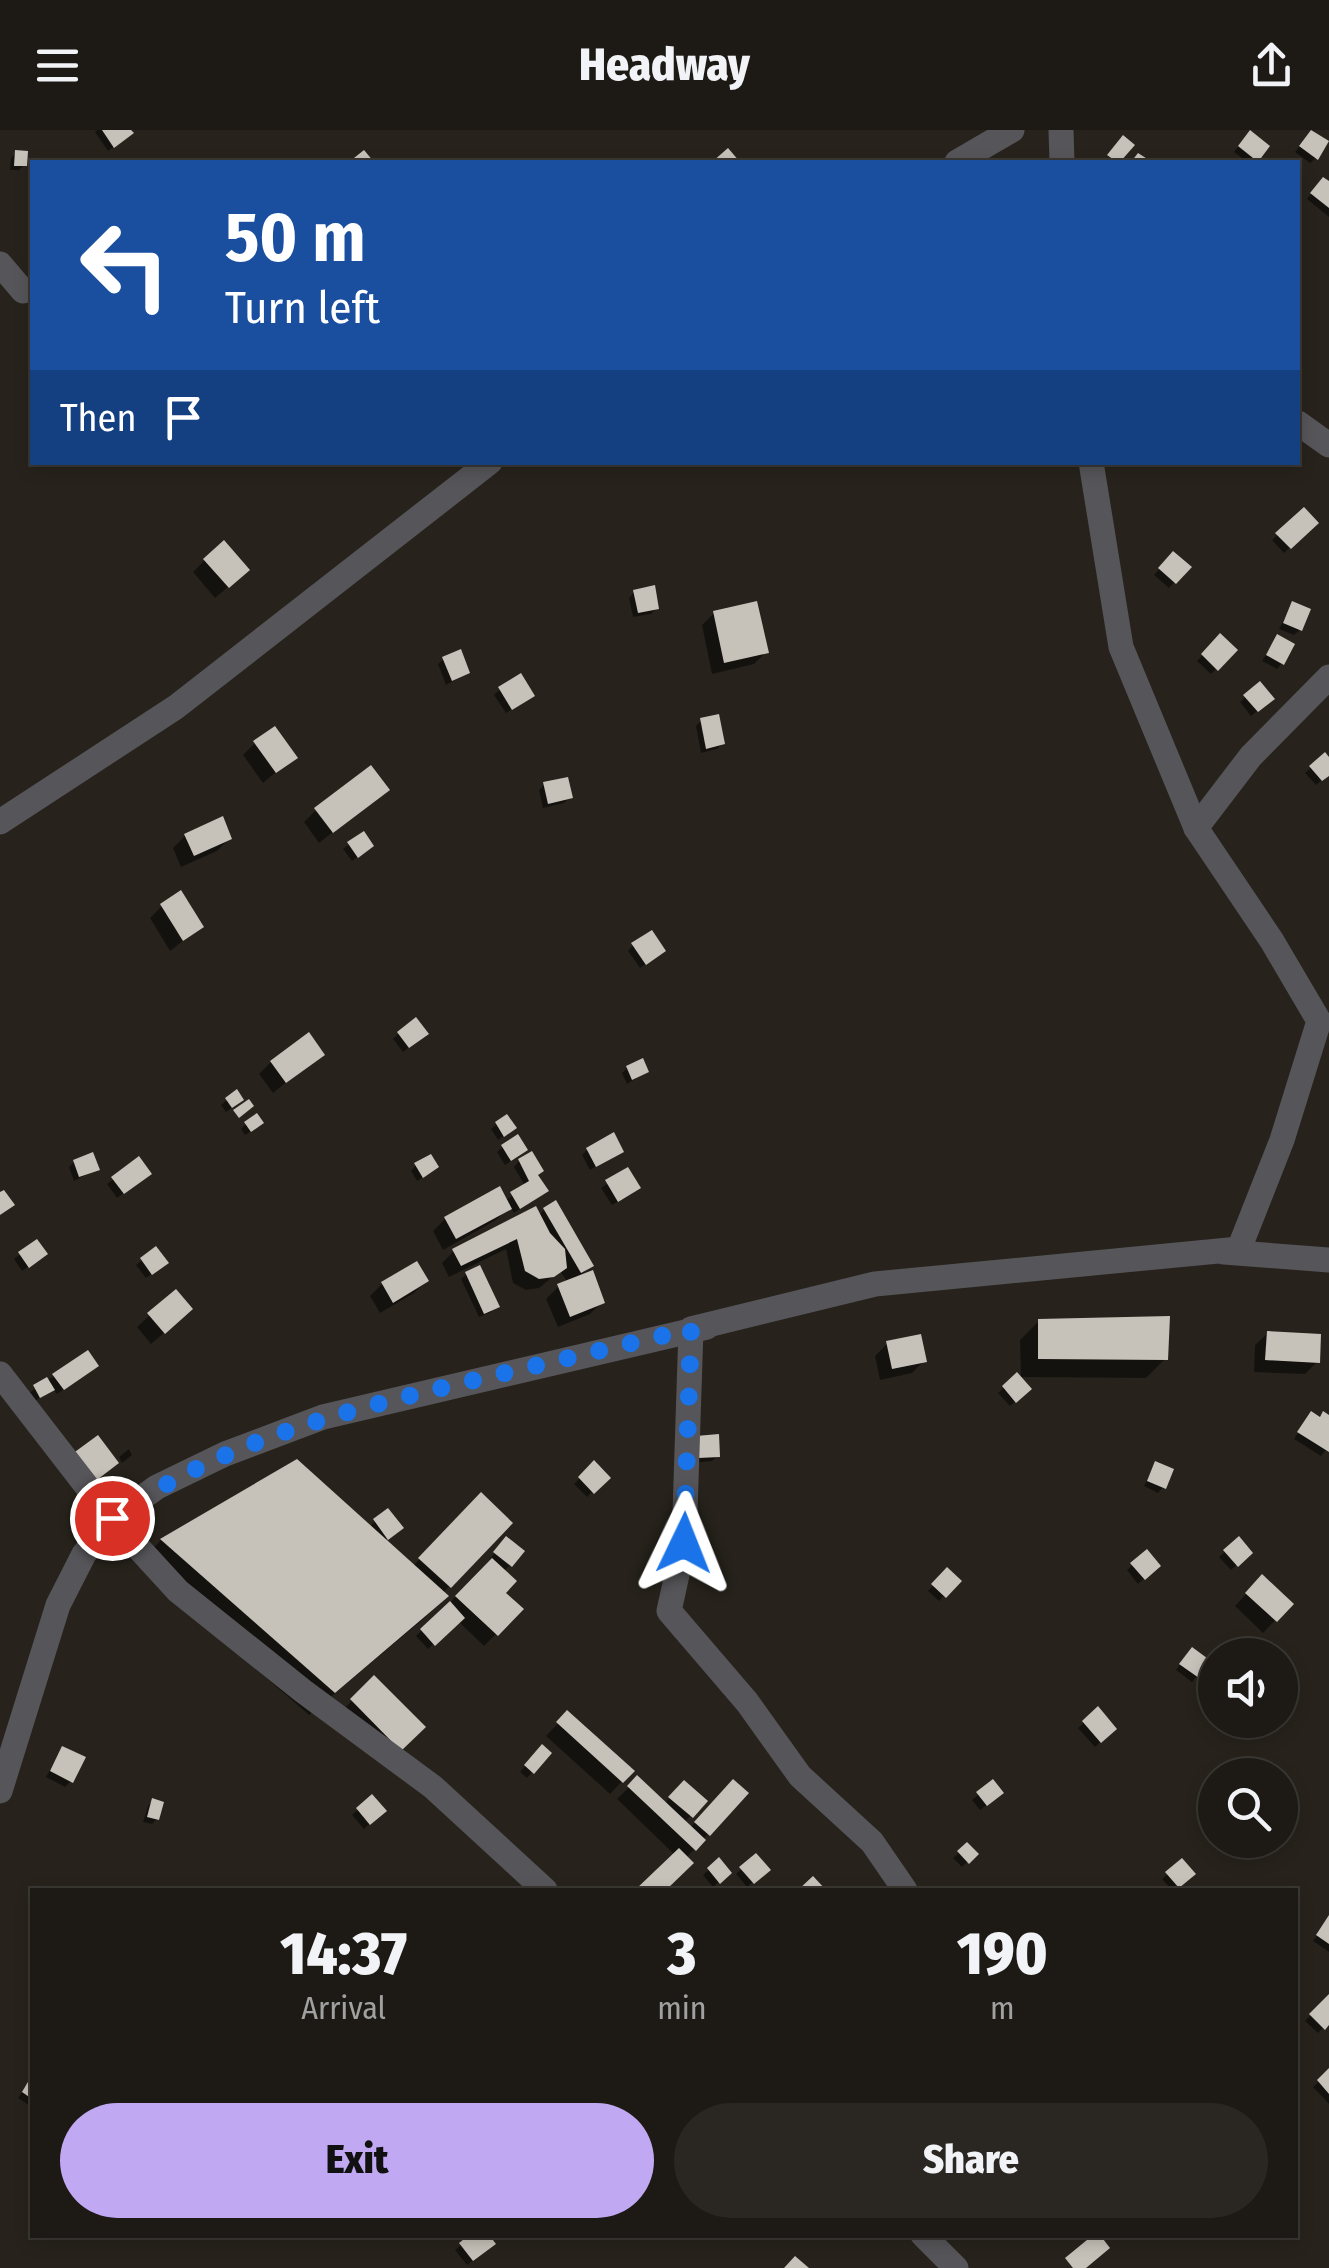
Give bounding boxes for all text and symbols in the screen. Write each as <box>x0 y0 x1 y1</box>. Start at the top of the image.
icon: menu <box>30 38 85 93</box>
text: Headway <box>579 38 750 92</box>
icon: share <box>1244 38 1299 93</box>
text: 50 m <box>225 196 366 280</box>
icon: left <box>60 200 190 330</box>
text: Turn left <box>225 281 380 335</box>
icon: arrive <box>156 390 211 445</box>
text: Then <box>60 395 136 441</box>
pin <box>70 1476 155 1561</box>
icon: arrive <box>85 1491 140 1546</box>
position arrow <box>632 1491 736 1595</box>
map controls <box>1198 1638 1298 1858</box>
button: sound <box>1198 1638 1298 1738</box>
button: search <box>1198 1758 1298 1858</box>
text: 14:37 <box>280 1918 407 1990</box>
text: 3 <box>668 1918 696 1990</box>
text: 190 <box>957 1918 1048 1990</box>
text: Arrival <box>301 1989 386 2027</box>
text: min <box>657 1989 707 2027</box>
text: m <box>990 1989 1015 2027</box>
button: Exit <box>60 2103 654 2218</box>
button: Share <box>674 2103 1268 2218</box>

